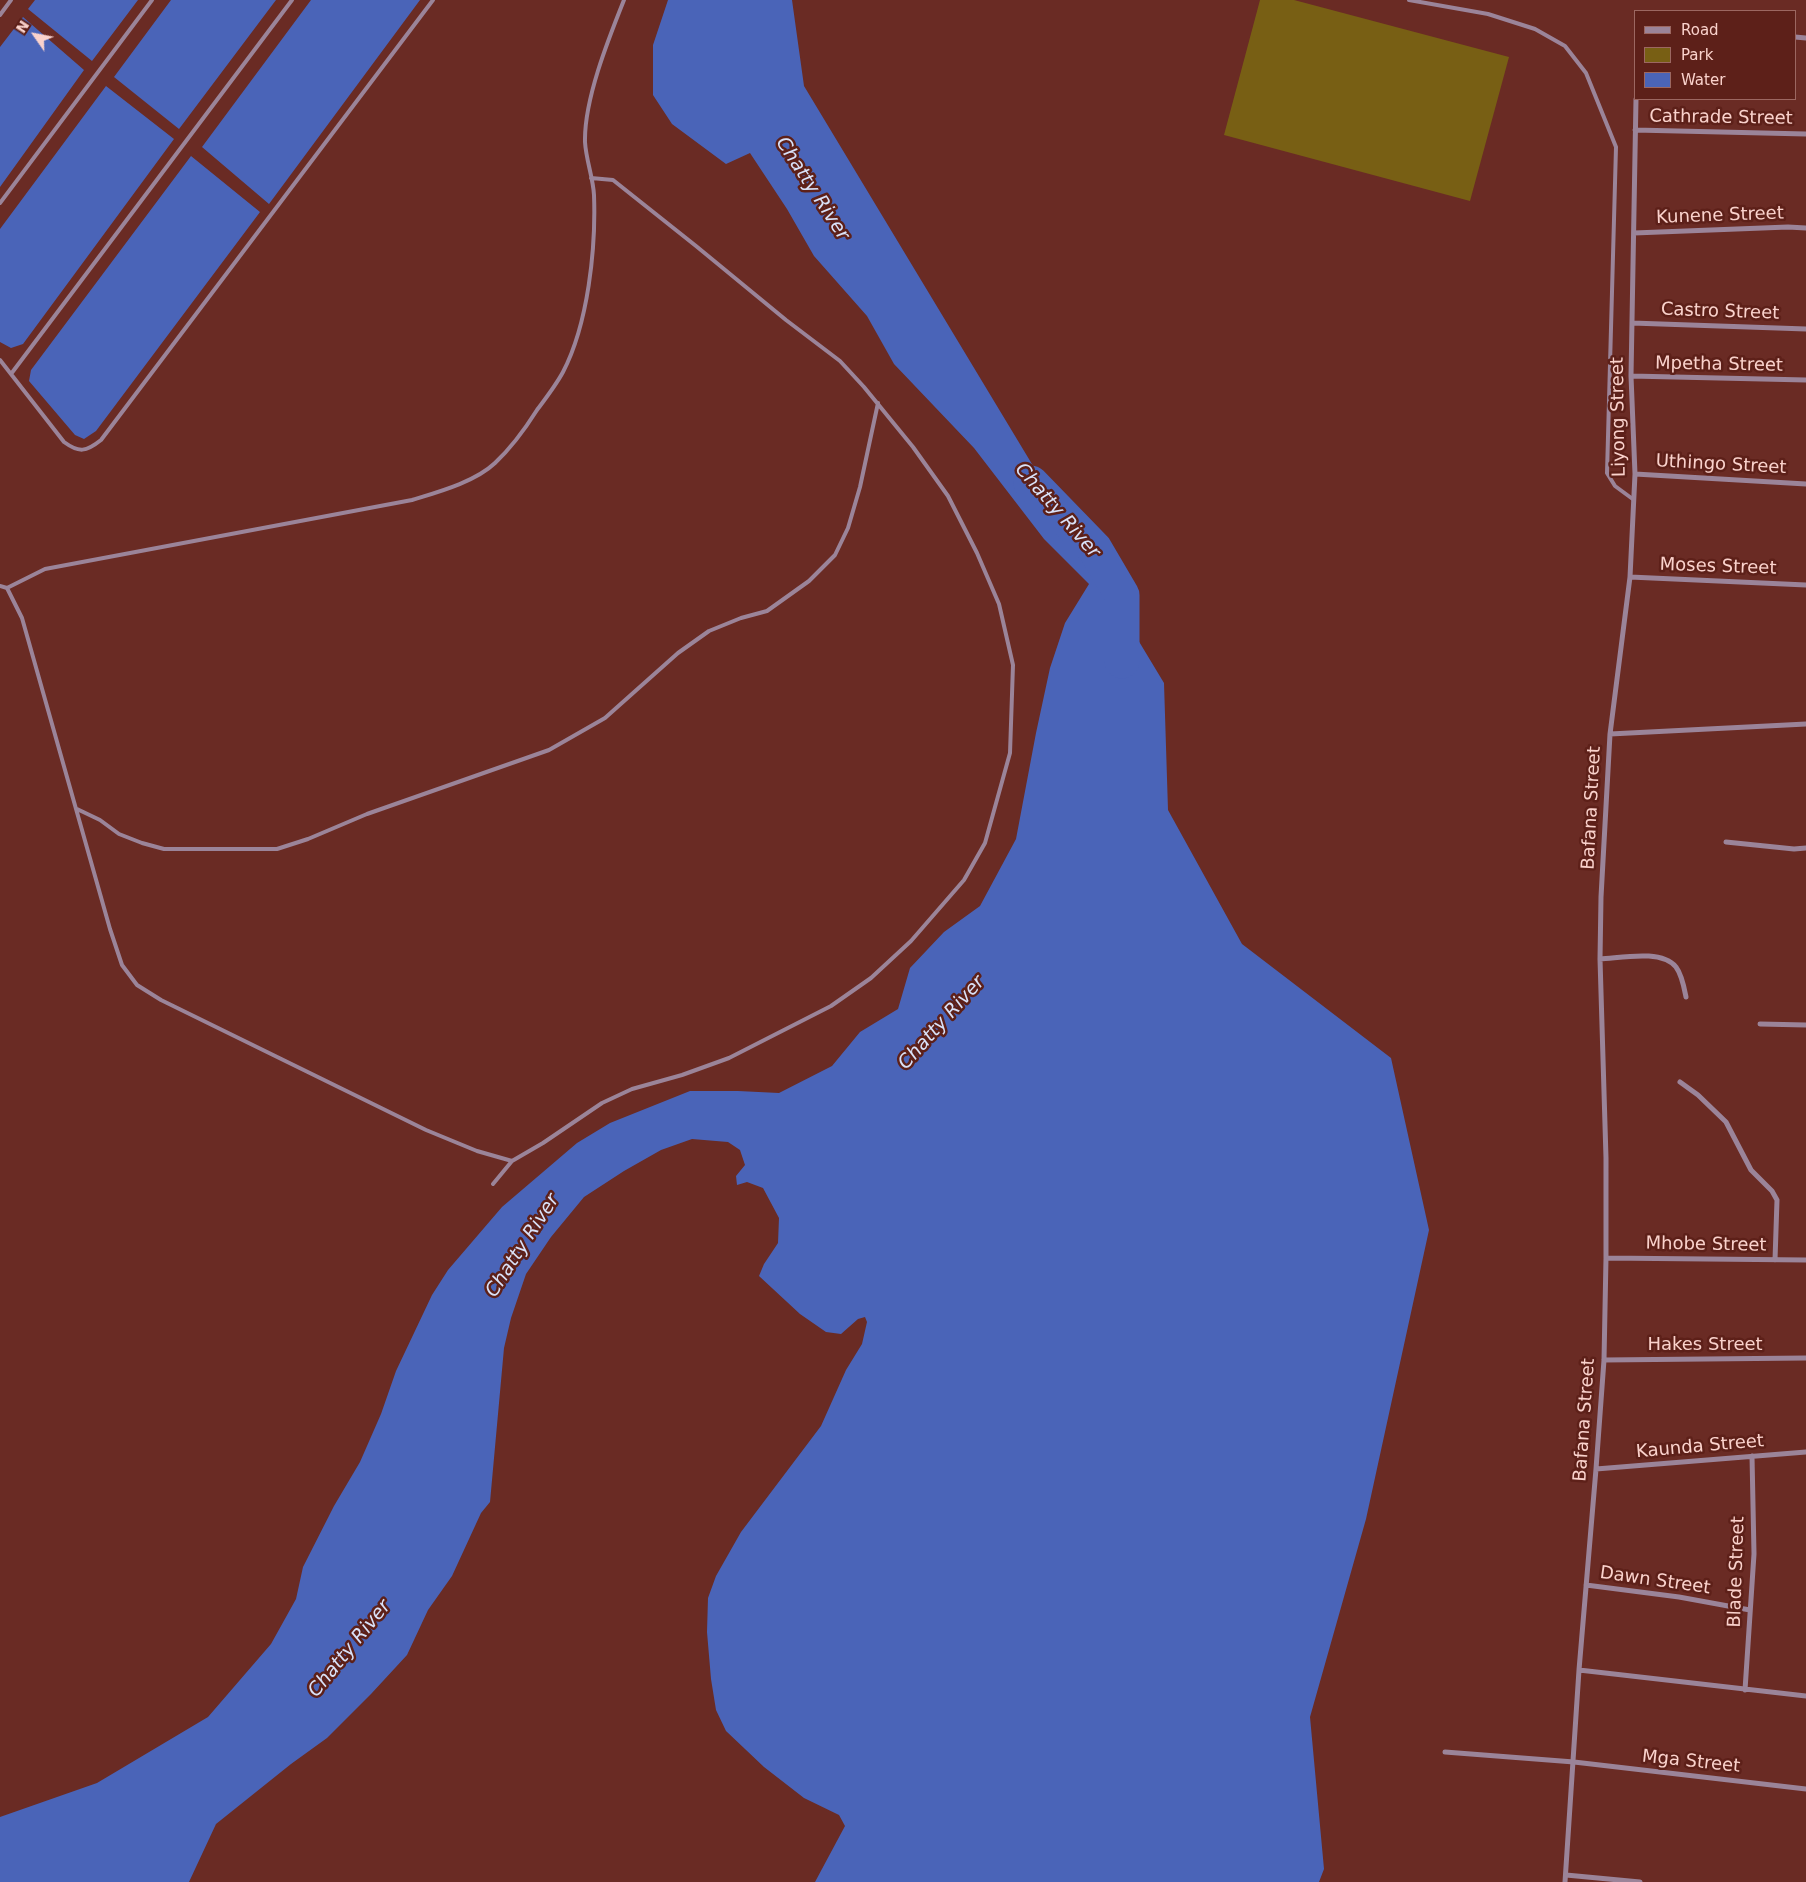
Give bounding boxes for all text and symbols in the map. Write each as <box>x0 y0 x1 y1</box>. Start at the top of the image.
north arrow <box>10 10 60 60</box>
legend <box>1634 10 1796 100</box>
text: N <box>13 18 32 36</box>
text: Road <box>1681 21 1719 39</box>
text: Park <box>1681 46 1713 64</box>
text: Water <box>1681 71 1725 89</box>
street label: Cathrade Street <box>1649 106 1793 130</box>
water label: Chatty River <box>770 133 854 245</box>
street label: Kunene Street <box>1656 203 1784 229</box>
street label: Castro Street <box>1660 299 1780 325</box>
street label: Mpetha Street <box>1655 353 1783 377</box>
street label: Liyong Street <box>1607 357 1631 477</box>
street label: Uthingo Street <box>1655 451 1787 479</box>
water label: Chatty River <box>1010 459 1104 563</box>
street label: Moses Street <box>1659 554 1777 580</box>
street label: Bafana Street <box>1578 746 1606 870</box>
water label: Chatty River <box>894 971 990 1075</box>
water label: Chatty River <box>481 1190 565 1302</box>
street label: Mhobe Street <box>1645 1233 1767 1257</box>
street label: Hakes Street <box>1647 1334 1763 1356</box>
street label: Bafana Street <box>1570 1358 1600 1482</box>
street label: Kaunda Street <box>1635 1431 1765 1463</box>
street label: Blade Street <box>1724 1516 1750 1628</box>
street label: Dawn Street <box>1598 1563 1712 1599</box>
water label: Chatty River <box>304 1596 396 1702</box>
street label: Mga Street <box>1641 1746 1741 1778</box>

